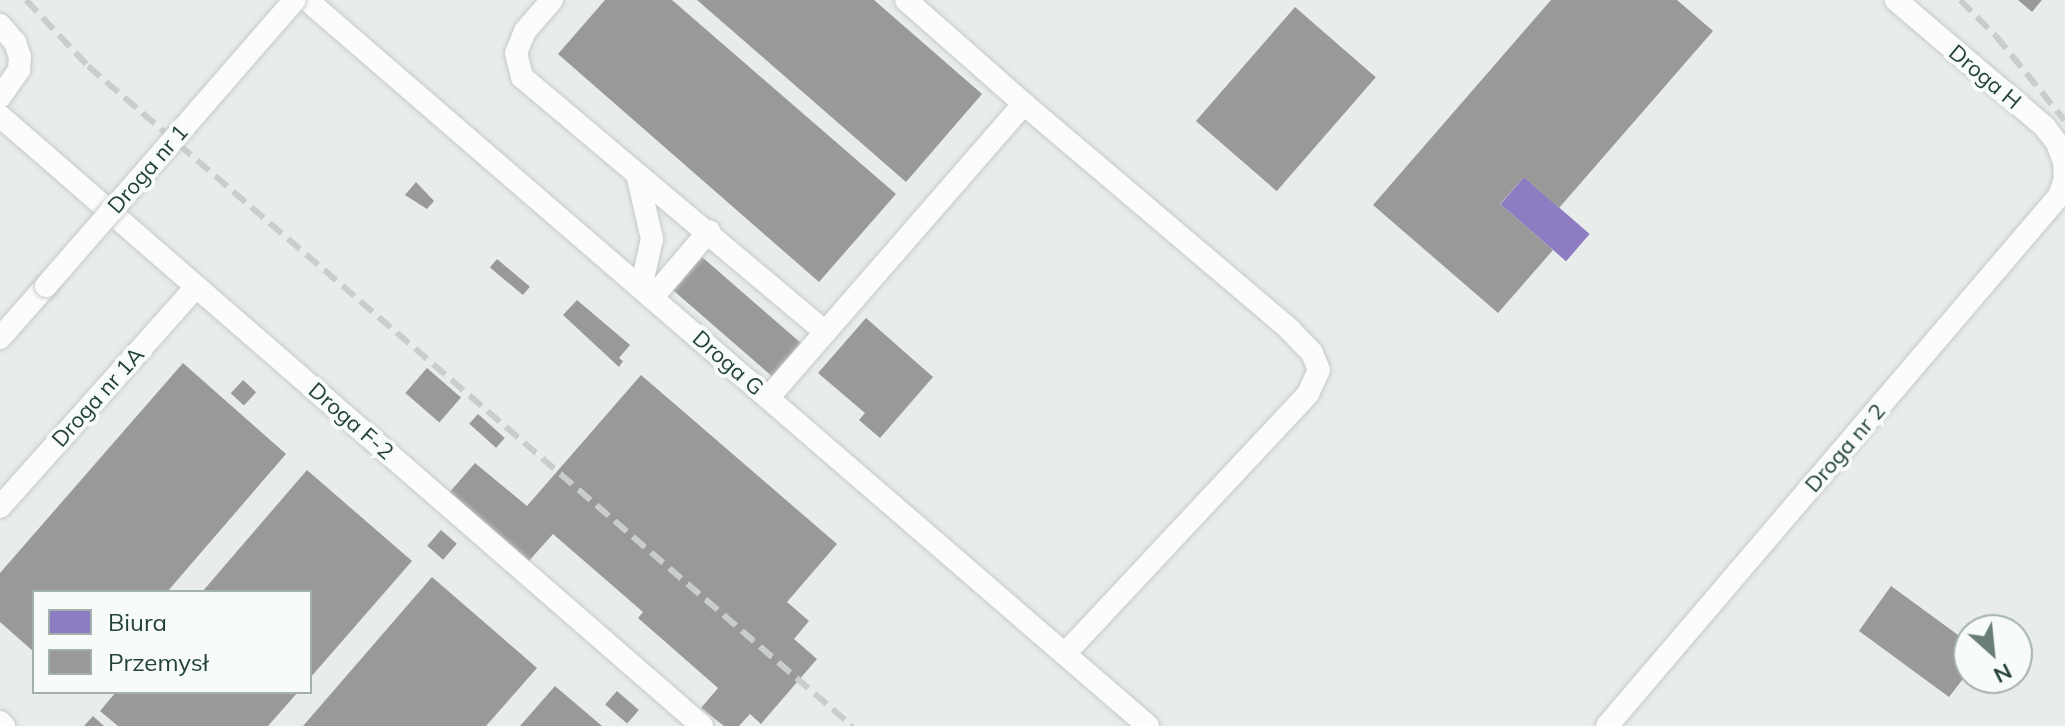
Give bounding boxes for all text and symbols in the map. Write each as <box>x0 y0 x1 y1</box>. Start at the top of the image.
street label: Droga H <box>1944 39 2026 115</box>
street label: Droga nr 1 <box>102 119 194 219</box>
street label: Droga G <box>687 325 769 401</box>
street label: Droga nr 1A <box>46 342 150 452</box>
street label: Droga F-2 <box>303 377 399 465</box>
street label: Droga nr 2 <box>1799 398 1891 498</box>
legend <box>32 590 312 694</box>
text: Biura <box>108 607 167 637</box>
north arrow <box>1953 614 2033 694</box>
text: Przemysł <box>108 647 208 677</box>
text: N <box>1989 657 2017 690</box>

